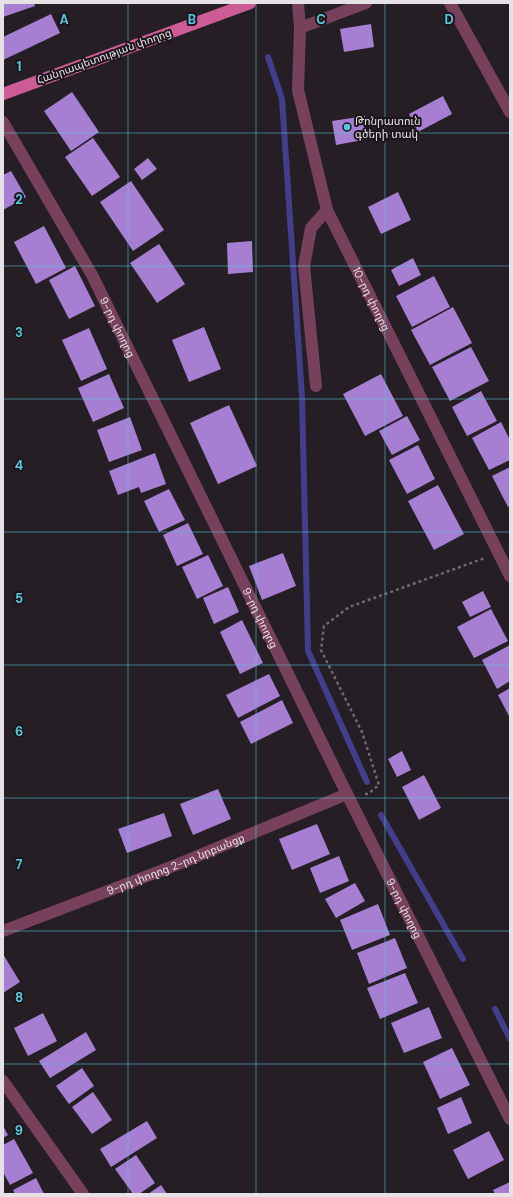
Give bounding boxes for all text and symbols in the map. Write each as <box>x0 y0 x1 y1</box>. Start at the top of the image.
text: A <box>59 11 69 28</box>
text: B <box>188 11 196 28</box>
text: C <box>316 11 326 28</box>
text: D <box>444 11 454 28</box>
street label: Հանրապետության փողոց <box>35 25 173 87</box>
text: 1 <box>17 58 21 75</box>
place label: Թոնրատուն գծերի տակ <box>355 114 421 141</box>
marker: Թոնրատուն գծերի տակ <box>342 122 352 132</box>
text: 2 <box>15 191 23 208</box>
street label: 10-րդ փողոց <box>350 265 393 333</box>
street label: 9-րդ փողոց <box>97 294 138 360</box>
text: 3 <box>15 324 23 341</box>
text: 4 <box>15 457 23 474</box>
street label: 9-րդ փողոց <box>240 585 281 650</box>
text: 5 <box>15 590 23 607</box>
text: 6 <box>15 723 23 740</box>
street label: 9-րդ փողոց 2-րդ նրբանցք <box>105 830 247 898</box>
text: 7 <box>16 856 23 873</box>
street label: 9-րդ փողոց <box>383 876 425 941</box>
text: 8 <box>15 989 23 1006</box>
text: 9 <box>15 1122 23 1139</box>

